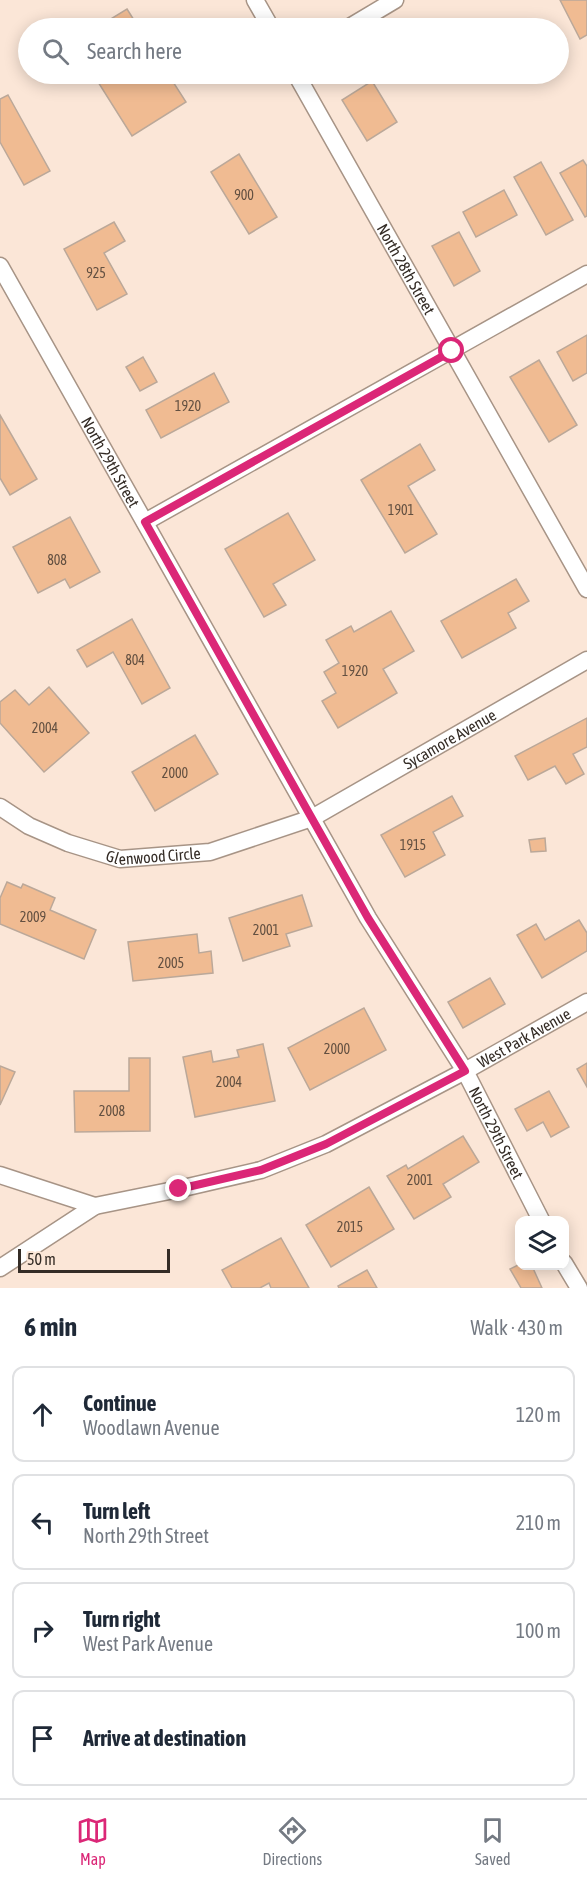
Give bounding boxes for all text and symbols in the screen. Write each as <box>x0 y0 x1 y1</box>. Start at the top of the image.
search box <box>18 18 569 84</box>
icon: search <box>39 35 72 68</box>
text: Search here <box>87 38 182 64</box>
house number: 900 <box>234 187 254 203</box>
street label: North 28th Street <box>374 221 439 318</box>
house number: 925 <box>86 265 106 281</box>
route start <box>438 337 464 363</box>
house number: 1920 <box>175 398 202 414</box>
street label: North 29th Street <box>78 414 143 511</box>
house number: 1901 <box>388 502 414 518</box>
house number: 808 <box>47 552 67 568</box>
house number: 804 <box>125 652 145 668</box>
house number: 1920 <box>342 663 369 679</box>
street label: Sycamore Avenue <box>400 705 499 773</box>
house number: 2004 <box>32 720 59 736</box>
house number: 2000 <box>162 765 189 781</box>
house number: 1915 <box>400 837 426 853</box>
street label: Glenwood Circle <box>104 844 201 868</box>
house number: 2009 <box>20 909 46 925</box>
house number: 2001 <box>253 922 279 938</box>
house number: 2005 <box>158 955 184 971</box>
street label: West Park Avenue <box>474 1004 574 1071</box>
house number: 2000 <box>324 1041 351 1057</box>
house number: 2004 <box>216 1074 243 1090</box>
street label: North 29th Street <box>465 1084 528 1182</box>
house number: 2008 <box>99 1103 126 1119</box>
house number: 2001 <box>407 1172 433 1188</box>
route end <box>165 1175 191 1201</box>
map controls <box>515 1216 569 1270</box>
button: layers <box>515 1216 569 1270</box>
house number: 2015 <box>337 1219 363 1235</box>
scale bar <box>18 1246 170 1274</box>
text: 50 m <box>27 1250 56 1268</box>
text: 6 min <box>24 1312 77 1342</box>
text: Walk · 430 m <box>471 1316 563 1339</box>
text: Continue <box>83 1390 157 1416</box>
icon: ahead <box>26 1398 59 1431</box>
text: 120 m <box>516 1403 561 1426</box>
text: Woodlawn Avenue <box>83 1416 220 1439</box>
text: Turn left <box>83 1498 150 1524</box>
icon: left <box>26 1506 59 1539</box>
text: 210 m <box>516 1511 561 1534</box>
text: North 29th Street <box>83 1524 209 1547</box>
text: Turn right <box>83 1606 160 1632</box>
icon: right <box>26 1614 59 1647</box>
text: 100 m <box>516 1619 561 1642</box>
text: West Park Avenue <box>83 1632 213 1655</box>
icon: arrive <box>26 1722 59 1755</box>
text: Arrive at destination <box>83 1725 246 1751</box>
tab: Map <box>76 1814 109 1868</box>
tab: Directions <box>262 1814 322 1868</box>
tab: Saved <box>475 1814 510 1868</box>

